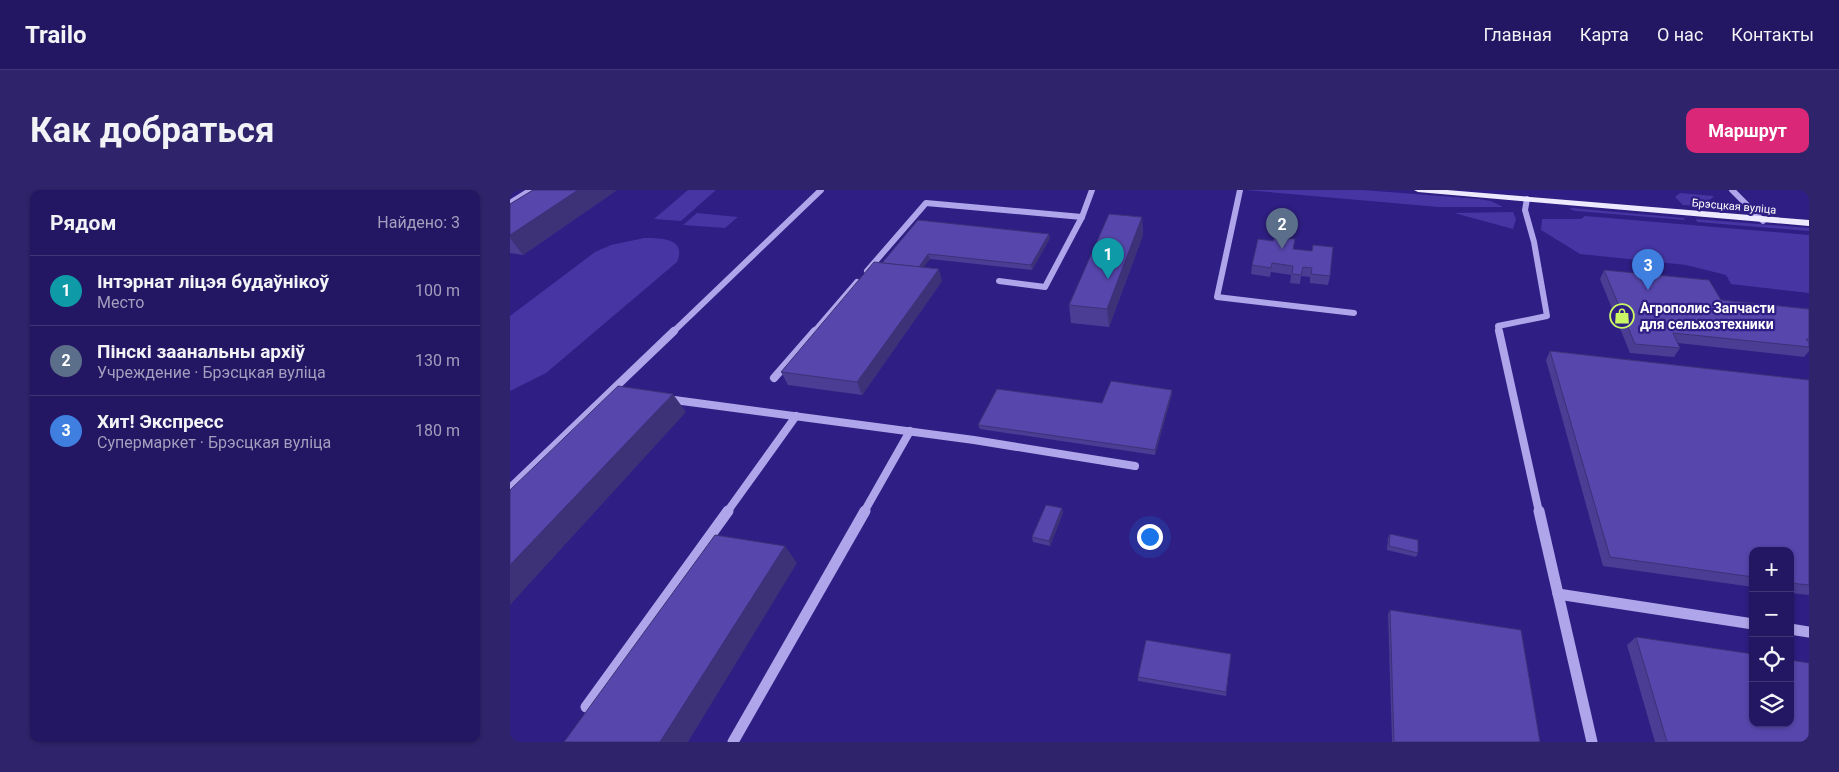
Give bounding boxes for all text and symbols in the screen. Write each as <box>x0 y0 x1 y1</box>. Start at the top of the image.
text: Trailo <box>25 21 87 49</box>
text: Главная <box>1483 24 1552 45</box>
text: Карта <box>1580 24 1629 45</box>
text: О нас <box>1657 24 1703 45</box>
text: Контакты <box>1731 24 1814 45</box>
button: Маршрут <box>1686 108 1809 153</box>
text: Как добраться <box>30 110 275 151</box>
street label: Брэсцкая вуліца <box>1691 196 1777 217</box>
pin: 2 <box>1266 208 1298 249</box>
text: Рядом <box>50 211 116 235</box>
text: Найдено: 3 <box>377 213 460 232</box>
pin: 1 <box>1092 238 1124 279</box>
pin: 3 <box>1632 249 1664 290</box>
text: Інтэрнат ліцэя будаўнікоў <box>97 270 329 293</box>
text: 1 <box>61 281 71 300</box>
text: 100 m <box>415 281 460 300</box>
text: Место <box>97 293 144 312</box>
place label: Агрополис Запчасти для сельхозтехники <box>1640 300 1775 332</box>
shop icon: Агрополис Запчасти для сельхозтехники <box>1609 303 1635 329</box>
text: Пінскі заанальны архіў <box>97 340 305 363</box>
text: 2 <box>61 351 71 370</box>
text: 130 m <box>415 351 460 370</box>
text: Учреждение · Брэсцкая вуліца <box>97 363 326 382</box>
text: Хит! Экспресс <box>97 410 224 433</box>
text: 3 <box>61 421 71 440</box>
text: 180 m <box>415 421 460 440</box>
text: Супермаркет · Брэсцкая вуліца <box>97 433 331 452</box>
your location <box>1137 524 1163 550</box>
map controls <box>1749 547 1794 727</box>
button: + <box>1749 547 1794 592</box>
button: − <box>1749 592 1794 637</box>
button: locate <box>1749 637 1794 682</box>
button: layers <box>1749 682 1794 727</box>

